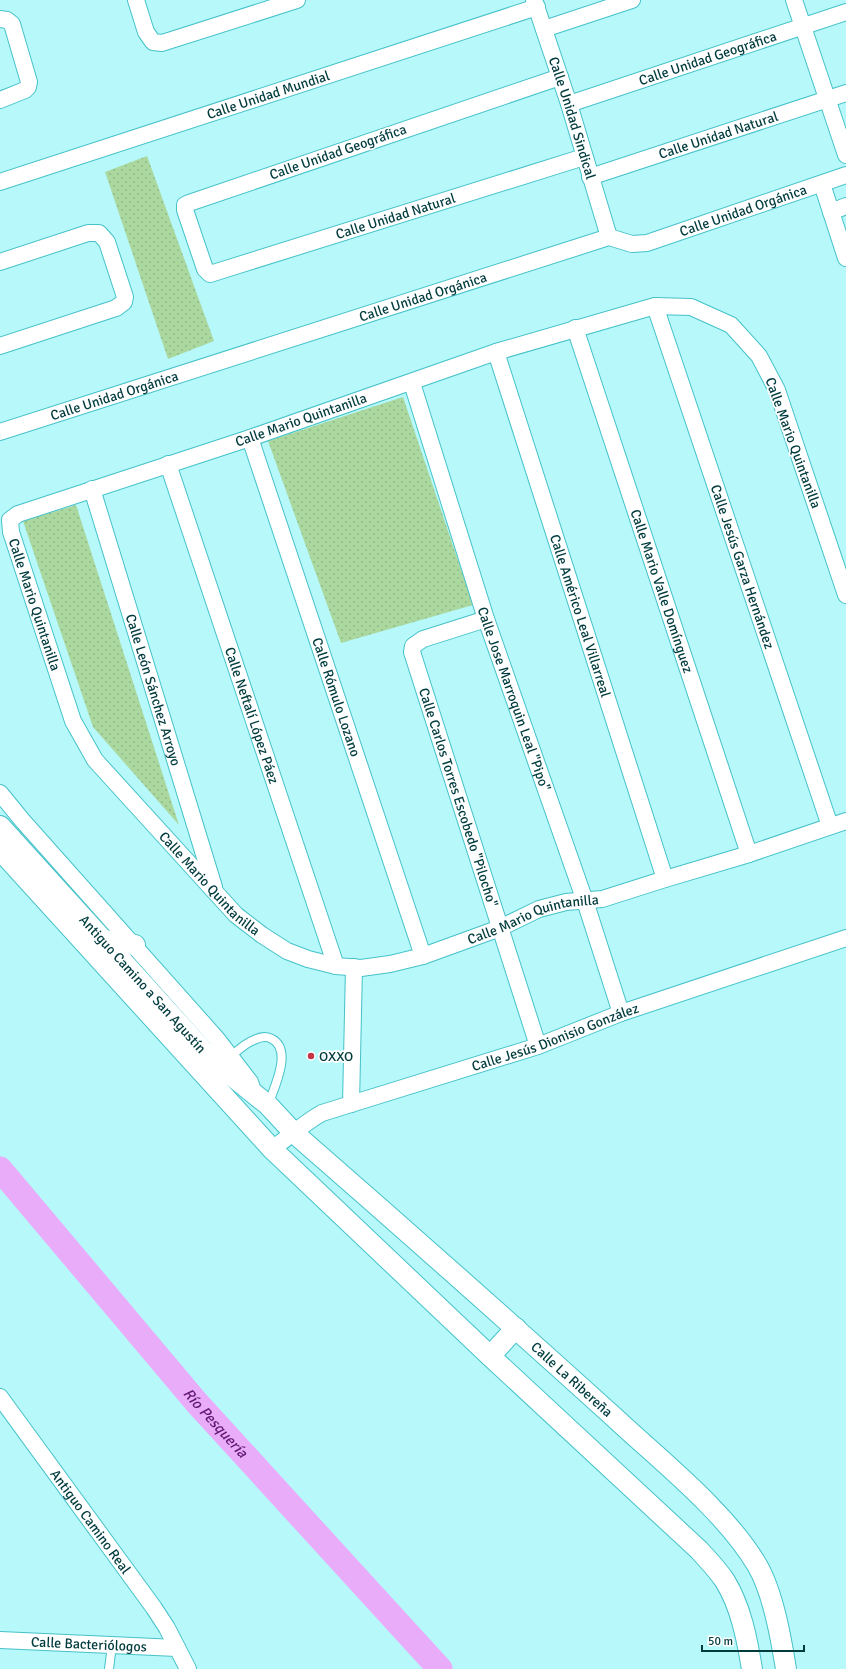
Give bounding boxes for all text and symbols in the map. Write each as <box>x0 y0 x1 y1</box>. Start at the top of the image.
street label: Calle Unidad Geográfica <box>637 27 779 89</box>
street label: Calle Unidad Sindical <box>545 54 600 181</box>
street label: Calle Unidad Mundial <box>204 67 332 123</box>
street label: Calle Unidad Natural <box>656 107 780 162</box>
street label: Calle Unidad Geográfica <box>267 121 409 183</box>
street label: Calle Unidad Orgánica <box>677 181 809 240</box>
street label: Calle Unidad Natural <box>333 189 458 243</box>
street label: Calle Unidad Orgánica <box>357 268 489 325</box>
street label: Calle Unidad Orgánica <box>48 367 180 424</box>
street label: Calle Mario Quintanilla <box>761 375 825 511</box>
street label: Calle Mario Quintanilla <box>233 389 369 451</box>
street label: Calle Jesús Garza Hernández <box>707 482 778 651</box>
street label: Calle Mario Valle Domínguez <box>627 507 697 675</box>
street label: Calle Américo Leal Villarreal <box>547 532 615 699</box>
street label: Calle Mario Quintanilla <box>5 536 64 673</box>
street label: Calle Jose Marroquin Leal "Pipo" <box>474 605 554 793</box>
street label: Calle León Sánchez Arroyo <box>122 612 185 768</box>
street label: Calle Rómulo Lozano <box>309 635 364 759</box>
street label: Calle Neftalí López Páez <box>221 645 283 786</box>
street label: Calle Carlos Torres Escobedo "Pilocho" <box>415 686 502 909</box>
street label: Calle Mario Quintanilla <box>156 828 264 939</box>
street label: Calle Mario Quintanilla <box>465 891 600 948</box>
street label: Antiguo Camino a San Agustín <box>76 911 210 1057</box>
street label: Calle Jesús Dionisio González <box>470 999 641 1075</box>
place label: OXXO <box>319 1048 353 1065</box>
marker: OXXO <box>306 1051 316 1061</box>
street label: Calle La Ribereña <box>528 1338 616 1420</box>
water label: Río Pesquería <box>179 1384 252 1462</box>
street label: Antiguo Camino Real <box>47 1466 135 1577</box>
scale bar <box>702 1627 804 1653</box>
street label: Calle Bacteriólogos <box>31 1633 147 1655</box>
text: 50 m <box>708 1634 733 1649</box>

